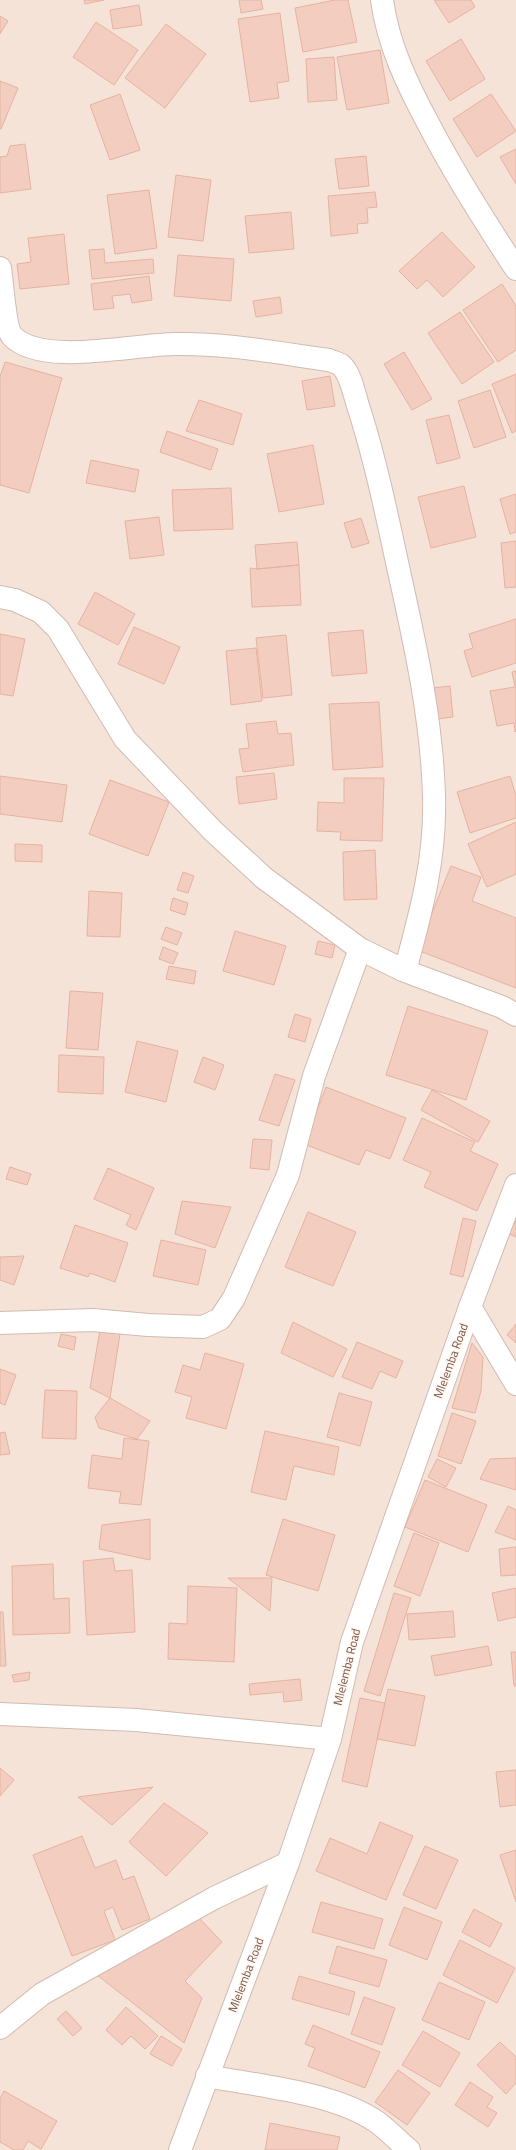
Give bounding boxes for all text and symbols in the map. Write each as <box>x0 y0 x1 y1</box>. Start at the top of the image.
street label: Mlelemba Road <box>428 1321 473 1401</box>
street label: Mlelemba Road <box>328 1626 365 1707</box>
street label: Mlelemba Road <box>223 1935 269 2015</box>

